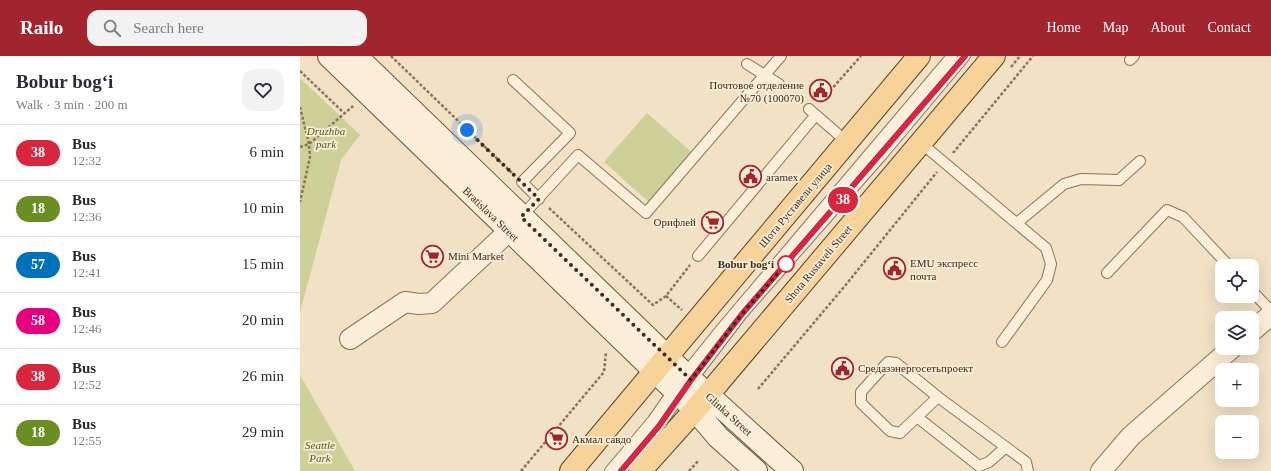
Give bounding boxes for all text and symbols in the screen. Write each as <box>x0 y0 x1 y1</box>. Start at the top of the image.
search box <box>87 10 367 46</box>
text: Railo <box>20 17 63 38</box>
icon: search <box>101 17 123 39</box>
text: Search here <box>133 20 204 36</box>
text: Home <box>1047 20 1081 35</box>
text: Map <box>1103 20 1128 35</box>
text: About <box>1150 20 1185 35</box>
text: Contact <box>1207 20 1251 35</box>
button: heart <box>242 69 284 111</box>
text: Bobur bogʻi <box>16 71 113 92</box>
public building icon: Почтовое отделение №70 (100070) <box>807 78 833 104</box>
place label: Почтовое отделение №70 (100070) <box>709 79 804 105</box>
text: Walk · 3 min · 200 m <box>16 97 128 112</box>
your location <box>457 120 477 140</box>
park label: Druzhba park <box>306 125 346 150</box>
text: Bus <box>72 136 96 152</box>
text: 6 min <box>249 144 284 160</box>
text: 38 <box>31 145 45 160</box>
text: 12:32 <box>72 153 102 168</box>
street label: Шота Руставели улица <box>756 160 834 250</box>
public building icon: aramex <box>737 164 763 190</box>
place label: aramex <box>766 171 799 183</box>
street label: Bratislava Street <box>461 184 521 244</box>
line badge: 38 <box>825 187 861 213</box>
text: Bus <box>72 192 96 208</box>
text: 38 <box>836 192 850 207</box>
text: 10 min <box>242 200 284 216</box>
text: 18 <box>31 201 45 216</box>
text: 12:36 <box>72 209 102 224</box>
supermarket icon: Орифлей <box>699 209 725 235</box>
place label: Орифлей <box>654 216 696 228</box>
street label: Shota Rustaveli Street <box>782 223 854 305</box>
supermarket icon: Mini Market <box>419 243 445 269</box>
text: Bus <box>72 248 96 264</box>
place label: Mini Market <box>448 250 504 262</box>
marker: Bobur bogʻi <box>777 255 795 273</box>
text: 15 min <box>242 256 284 272</box>
public building icon: EMU экспресс почта <box>882 256 908 282</box>
text: 57 <box>31 257 45 272</box>
place label: EMU экспресс почта <box>910 257 978 282</box>
place label: Bobur bogʻi <box>718 258 774 270</box>
map controls <box>1215 259 1259 459</box>
button: locate <box>1215 259 1259 303</box>
text: 12:41 <box>72 265 102 280</box>
text: Bus <box>72 304 96 320</box>
button: layers <box>1215 311 1259 355</box>
text: 20 min <box>242 312 284 328</box>
text: 58 <box>31 313 45 328</box>
text: 12:46 <box>72 321 102 336</box>
public building icon: Средазэнергосетьпроект <box>829 355 855 381</box>
text: Bus <box>72 360 96 376</box>
place label: Средазэнергосетьпроект <box>858 362 973 374</box>
button: + <box>1215 363 1259 407</box>
text: 26 min <box>242 368 284 384</box>
text: 38 <box>31 369 45 384</box>
text: 12:52 <box>72 377 102 392</box>
street label: Glinka Street <box>703 390 755 438</box>
button: − <box>1215 415 1259 459</box>
text: Bus <box>72 416 96 432</box>
text: 29 min <box>242 424 284 440</box>
text: 18 <box>31 425 45 440</box>
supermarket icon: Акмал савдо <box>544 426 570 452</box>
text: 12:55 <box>72 433 102 448</box>
place label: Акмал савдо <box>572 433 632 445</box>
park label: Seattle Park <box>305 439 335 464</box>

